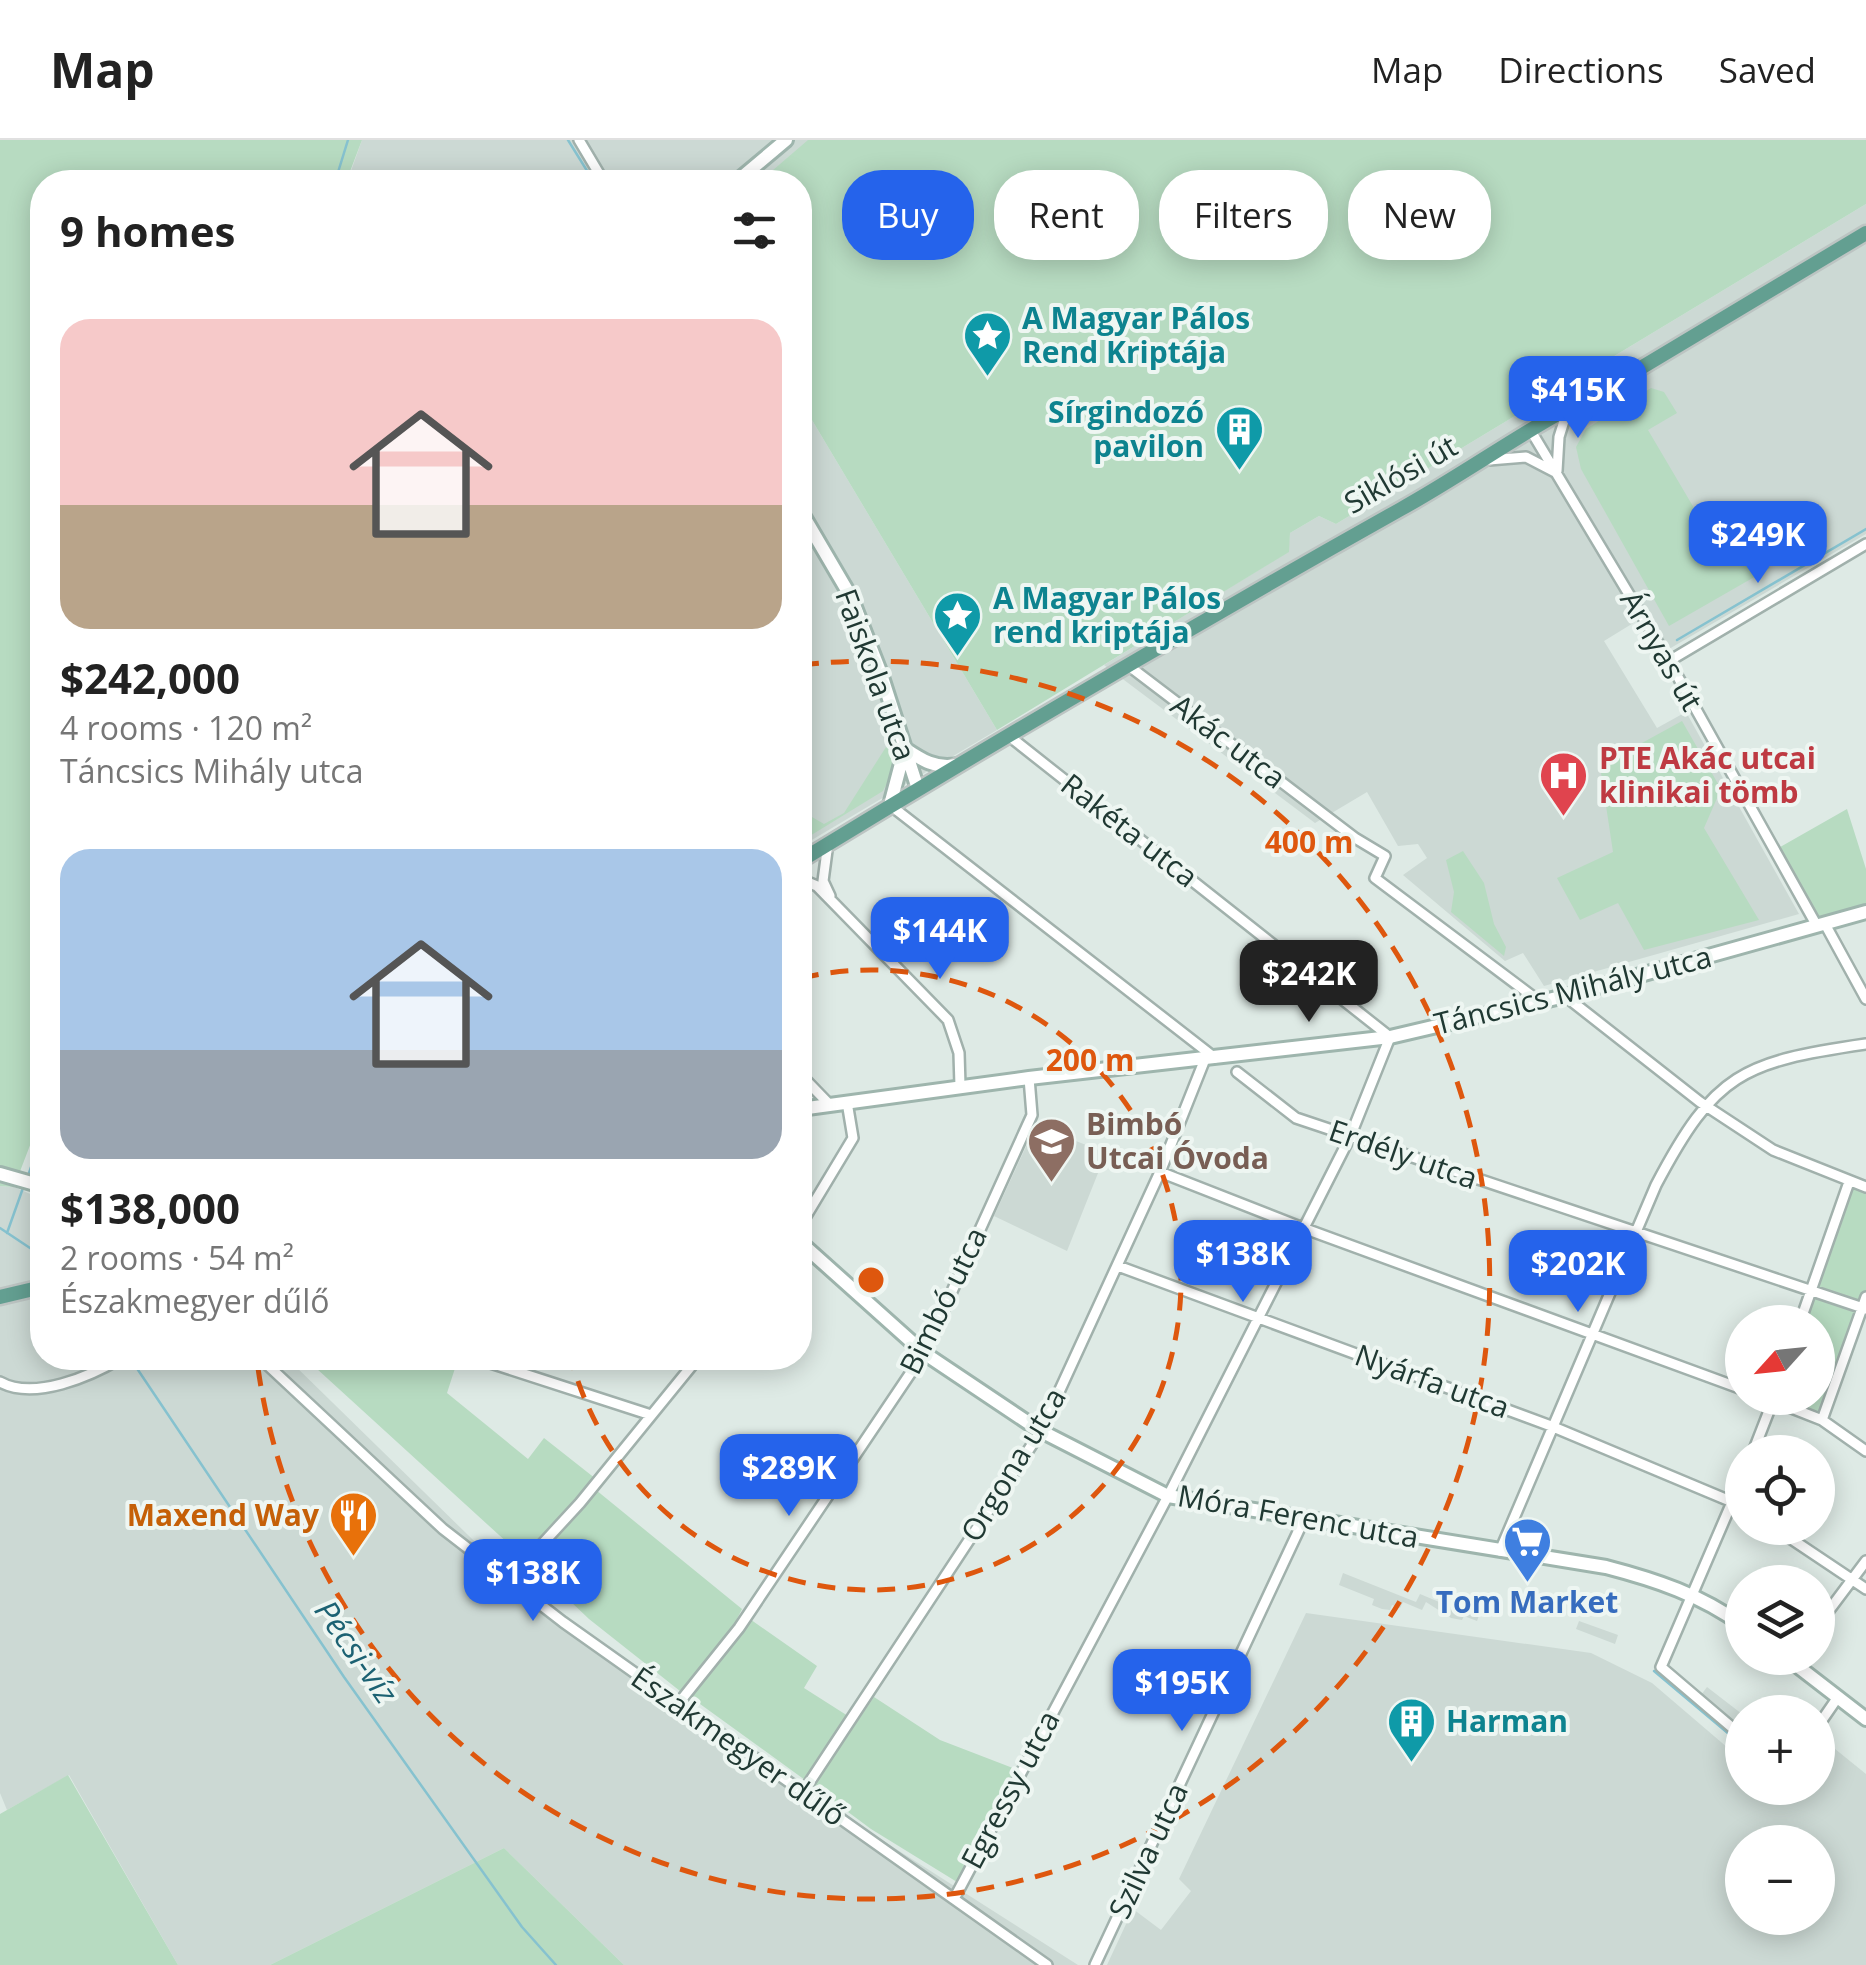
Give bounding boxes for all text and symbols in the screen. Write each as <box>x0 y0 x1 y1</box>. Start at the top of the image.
text: Map <box>50 37 155 102</box>
text: Map <box>1371 46 1443 93</box>
text: Directions <box>1498 46 1664 93</box>
text: Saved <box>1719 46 1816 93</box>
chip: Buy <box>842 170 974 260</box>
chip: Rent <box>994 170 1139 260</box>
chip: Filters <box>1159 170 1328 260</box>
chip: New <box>1348 170 1491 260</box>
text: 9 homes <box>60 202 235 259</box>
icon: filters <box>727 203 782 258</box>
place label: A Magyar Pálos Rend Kriptája <box>1022 297 1250 372</box>
place icon: A Magyar Pálos Rend Kriptája <box>961 310 1013 378</box>
pin: $415K <box>1508 356 1648 441</box>
text: $415K <box>1531 367 1625 410</box>
icon: home <box>331 384 511 564</box>
place label: Sírgindozó pavilon <box>1048 391 1204 466</box>
building icon: Sírgindozó pavilon <box>1213 404 1265 472</box>
street label: Siklósi út <box>1336 425 1464 522</box>
pin: $249K <box>1688 501 1828 586</box>
text: $249K <box>1711 512 1805 555</box>
place label: A Magyar Pálos rend kriptája <box>993 577 1221 652</box>
street label: Faiskola utca <box>826 583 926 766</box>
street label: Árnyas út <box>1611 583 1713 718</box>
place icon: A Magyar Pálos rend kriptája <box>932 590 984 658</box>
text: $242,000 <box>60 649 240 706</box>
street label: Akác utca <box>1163 684 1295 797</box>
text: 4 rooms · 120 m² <box>60 706 312 749</box>
place label: PTE Akác utcai klinikai tömb <box>1599 737 1816 812</box>
text: Táncsics Mihály utca <box>60 749 363 792</box>
hospital icon: PTE Akác utcai klinikai tömb <box>1538 750 1590 818</box>
street label: Rakéta utca <box>1053 763 1207 896</box>
text: 400 m <box>1265 821 1353 862</box>
pin: $144K <box>870 897 1010 982</box>
text: $144K <box>893 908 987 951</box>
icon: home <box>331 914 511 1094</box>
street label: Táncsics Mihály utca <box>1430 935 1716 1044</box>
pin: $242K <box>1239 940 1379 1025</box>
text: $242K <box>1262 951 1356 994</box>
text: 200 m <box>1046 1039 1134 1080</box>
place label: Bimbó Utcai Óvoda <box>1086 1103 1269 1178</box>
street label: Erdély utca <box>1324 1109 1483 1198</box>
school or university icon: Bimbó Utcai Óvoda <box>1025 1116 1077 1184</box>
text: $138,000 <box>60 1179 240 1236</box>
street label: Bimbó utca <box>889 1220 996 1381</box>
pin: $138K <box>1173 1220 1313 1305</box>
pin: $202K <box>1508 1230 1648 1315</box>
text: $138K <box>1196 1231 1290 1274</box>
text: 2 rooms · 54 m² <box>60 1236 294 1279</box>
text: $202K <box>1531 1241 1625 1284</box>
centre of rings <box>853 1262 889 1298</box>
text: Északmegyer dűlő <box>60 1279 330 1322</box>
north arrow <box>1725 1305 1835 1415</box>
map controls <box>1725 1305 1835 1935</box>
street label: Nyárfa utca <box>1350 1334 1515 1427</box>
street label: Orgona utca <box>951 1380 1075 1549</box>
pin: $289K <box>719 1434 859 1519</box>
button: locate <box>1725 1435 1835 1545</box>
text: $289K <box>742 1445 836 1488</box>
street label: Móra Ferenc utca <box>1175 1474 1422 1557</box>
restaurant icon: Maxend Way <box>328 1490 380 1558</box>
place label: Maxend Way <box>127 1494 320 1535</box>
supermarket icon: Tom Market <box>1501 1516 1553 1584</box>
pin: $138K <box>463 1539 603 1624</box>
text: $138K <box>486 1550 580 1593</box>
button: layers <box>1725 1565 1835 1675</box>
place label: Tom Market <box>1436 1581 1618 1622</box>
water label: Pécsi-víz <box>306 1591 409 1712</box>
pin: $195K <box>1112 1649 1252 1734</box>
street label: Északmegyer dűlő <box>624 1657 854 1835</box>
text: $195K <box>1135 1660 1229 1703</box>
button: + <box>1725 1695 1835 1805</box>
building icon: Harman <box>1385 1696 1437 1764</box>
place label: Harman <box>1446 1700 1568 1741</box>
street label: Egressy utca <box>951 1703 1069 1876</box>
street label: Szilva utca <box>1098 1776 1197 1925</box>
button: − <box>1725 1825 1835 1935</box>

